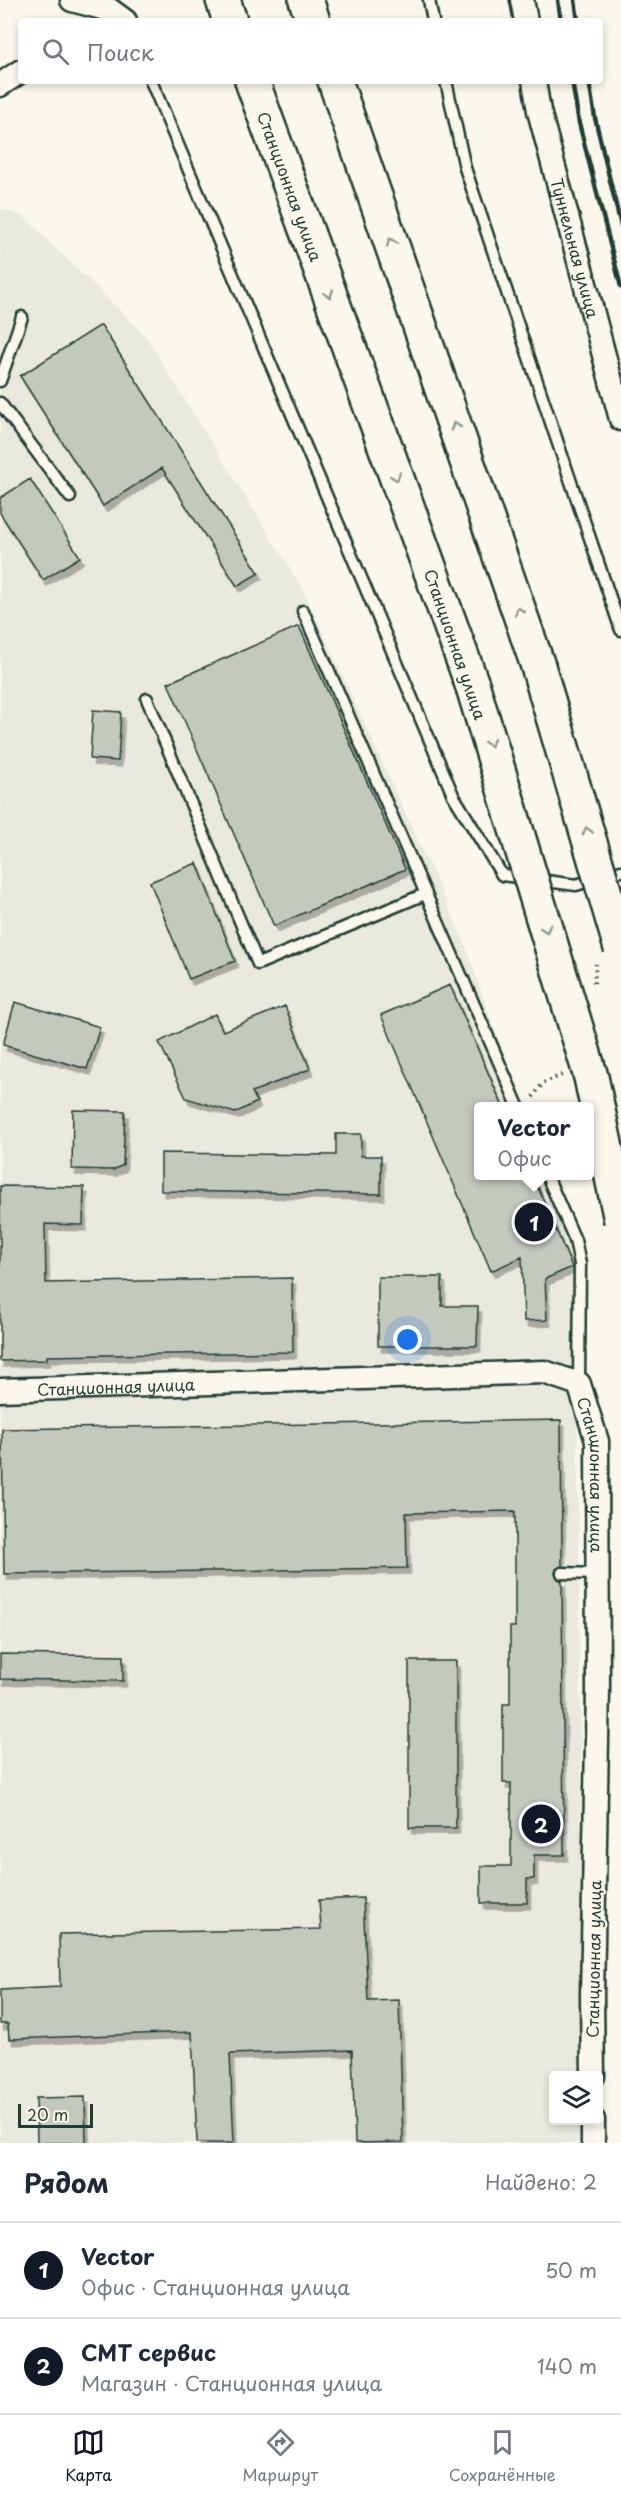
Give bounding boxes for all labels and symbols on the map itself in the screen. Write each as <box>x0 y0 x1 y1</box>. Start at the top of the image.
street label: Станционная улица <box>252 108 329 265</box>
street label: Туннельная улица <box>545 175 606 321</box>
one-way arrow <box>385 237 398 248</box>
one-way arrow <box>322 288 335 299</box>
one-way arrow <box>449 422 462 432</box>
one-way arrow <box>389 471 402 482</box>
street label: Станционная улица <box>419 565 493 723</box>
one-way arrow <box>513 606 526 617</box>
one-way arrow <box>483 737 495 748</box>
one-way arrow <box>582 826 594 837</box>
one-way arrow <box>539 923 551 934</box>
pin: 1 <box>514 1200 554 1244</box>
your location <box>393 1325 422 1354</box>
street label: Станционная улица <box>37 1372 195 1401</box>
street label: Станционная улица <box>572 1393 609 1553</box>
pin: 2 <box>522 1802 560 1846</box>
street label: Станционная улица <box>580 1880 606 2038</box>
scale bar <box>18 2101 93 2128</box>

